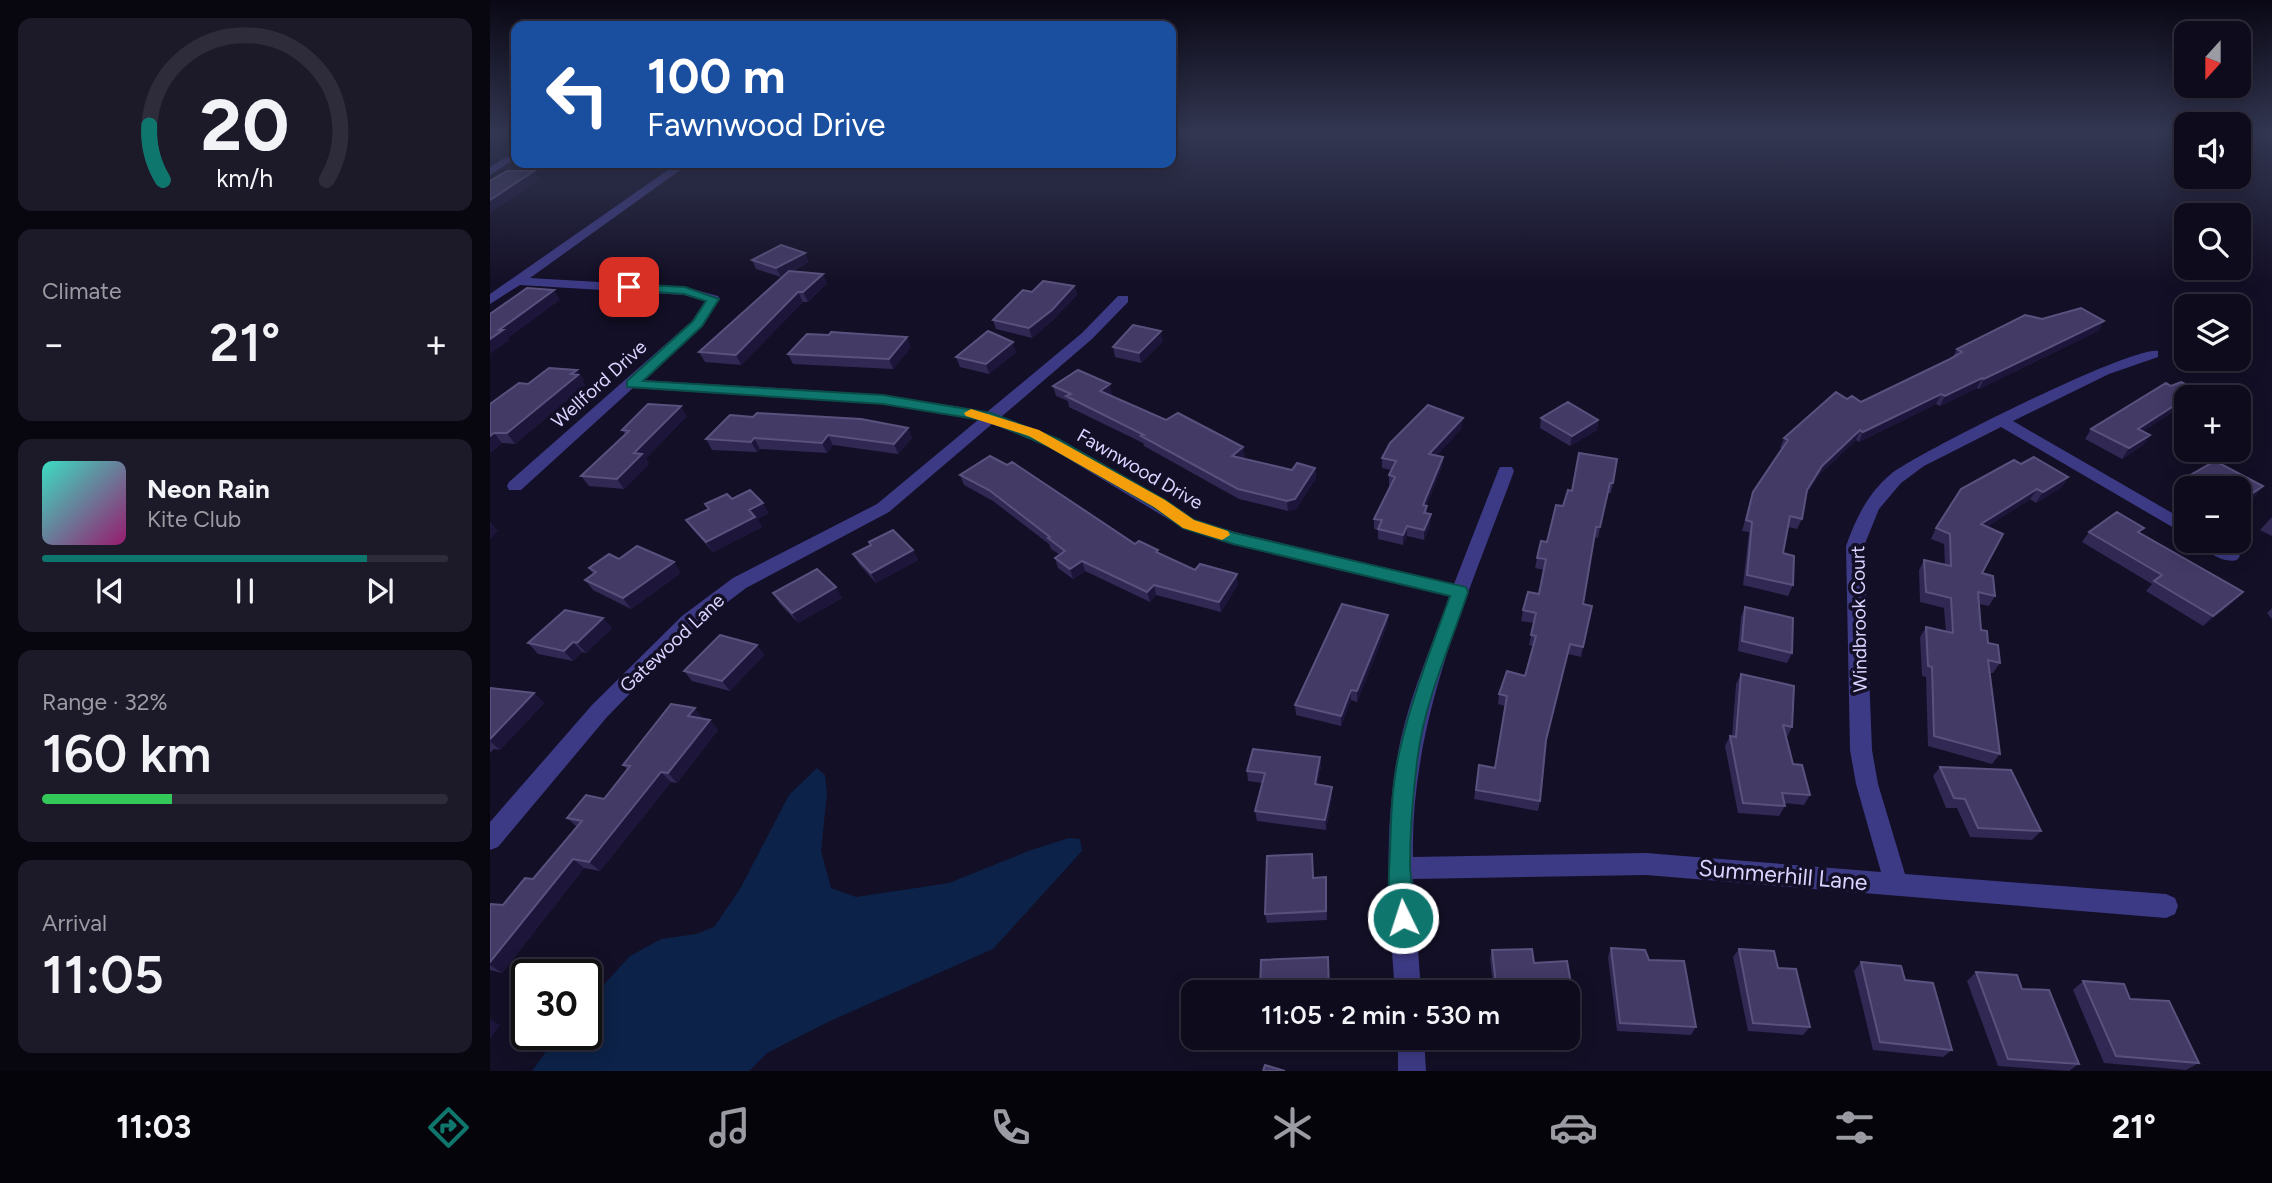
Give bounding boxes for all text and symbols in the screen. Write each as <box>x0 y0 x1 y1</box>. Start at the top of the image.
north arrow <box>2174 21 2250 98</box>
map controls <box>2174 21 2251 553</box>
text: 100 m <box>647 46 786 105</box>
icon: left <box>532 49 623 140</box>
text: 20 <box>200 82 290 169</box>
text: Fawnwood Drive <box>647 106 885 144</box>
button: sound <box>2174 112 2251 189</box>
text: km/h <box>216 163 274 193</box>
button: search <box>2174 203 2251 280</box>
pin <box>599 257 659 317</box>
icon: arrive <box>610 268 648 306</box>
text: Climate <box>42 277 121 305</box>
button: layers <box>2174 294 2251 371</box>
text: 21° <box>210 312 280 374</box>
text: − <box>42 321 66 367</box>
text: + <box>424 321 448 367</box>
street label: Wellford Drive <box>547 335 651 433</box>
button: + <box>2174 385 2251 462</box>
street label: Fawnwood Drive <box>1073 424 1207 514</box>
text: Neon Rain <box>147 473 270 505</box>
button: − <box>2174 476 2251 553</box>
text: Kite Club <box>147 505 241 533</box>
street label: Windbrook Court <box>1846 545 1872 693</box>
icon: previous <box>91 572 129 610</box>
icon: pause <box>226 572 264 610</box>
icon: next <box>361 572 399 610</box>
street label: Gatewood Lane <box>615 589 729 697</box>
text: Range · 32% <box>42 688 168 716</box>
text: 160 km <box>42 723 212 785</box>
street label: Summerhill Lane <box>1697 854 1869 896</box>
position arrow <box>1366 881 1440 955</box>
text: Arrival <box>42 909 107 937</box>
text: 11:05 <box>42 944 164 1006</box>
speed limit sign: 30 <box>511 959 602 1050</box>
text: 11:05 · 2 min · 530 m <box>1261 999 1500 1031</box>
icon: directions <box>424 1103 473 1152</box>
icon: music <box>705 1103 754 1152</box>
icon: phone <box>986 1103 1035 1152</box>
icon: climate <box>1268 1103 1317 1152</box>
icon: car <box>1549 1103 1598 1152</box>
icon: filters <box>1830 1103 1879 1152</box>
text: 11:03 <box>116 1108 191 1146</box>
text: 21° <box>2112 1108 2156 1146</box>

